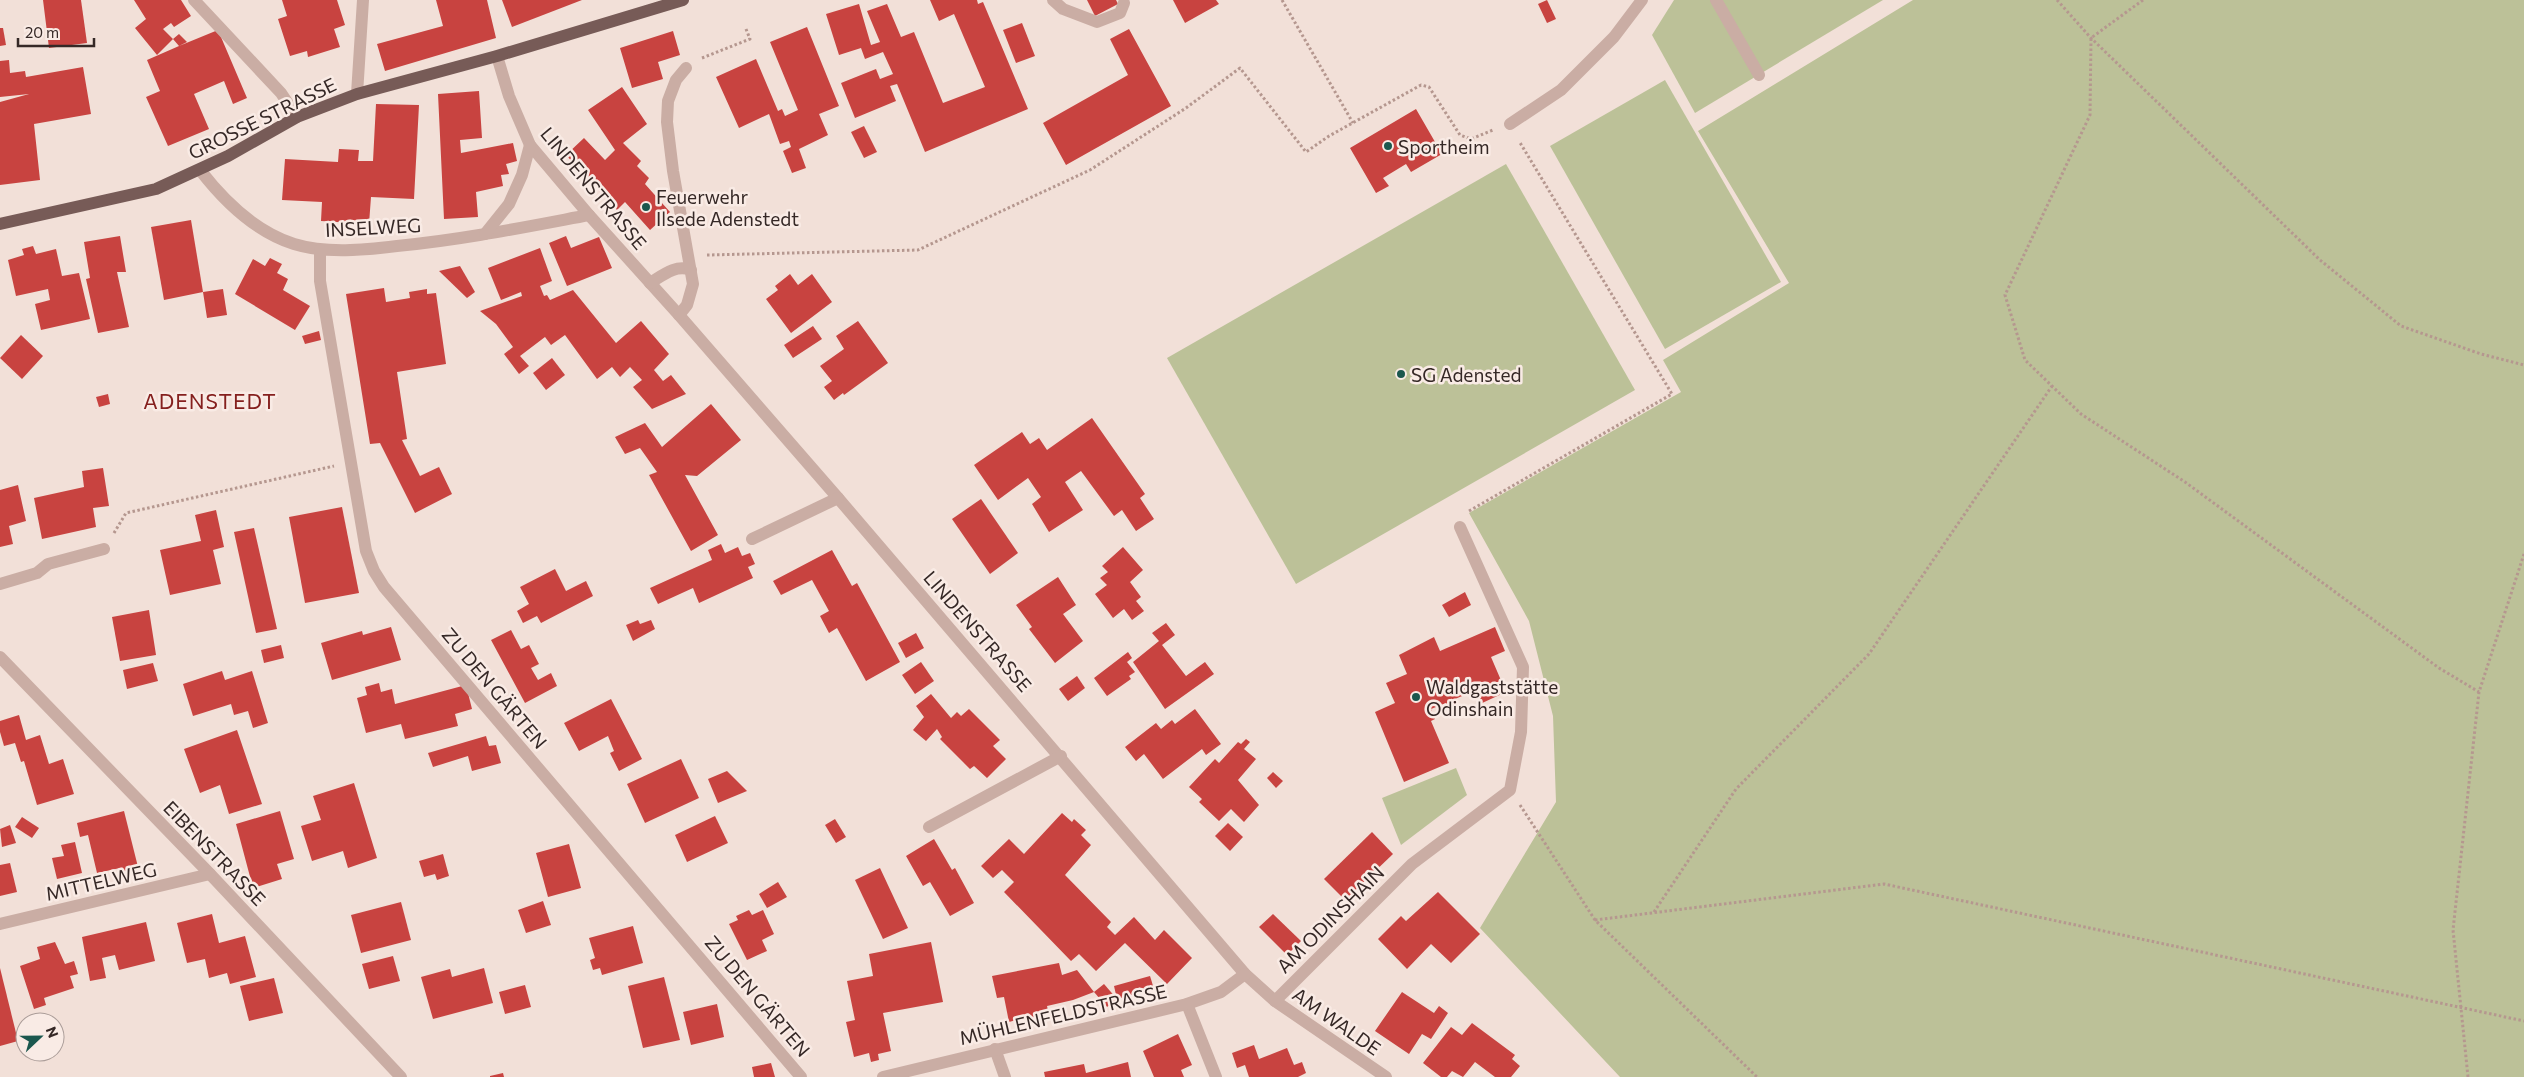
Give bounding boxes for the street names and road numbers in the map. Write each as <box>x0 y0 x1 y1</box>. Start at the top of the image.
street label: GROSSE STRASSE <box>184 72 340 164</box>
street label: LINDENSTRASSE <box>536 122 652 254</box>
street label: INSELWEG <box>324 213 422 241</box>
street label: LINDENSTRASSE <box>919 566 1037 696</box>
street label: ZU DEN GÄRTEN <box>438 623 552 753</box>
street label: EIBENSTRASSE <box>159 796 271 910</box>
street label: MITTELWEG <box>43 857 159 905</box>
street label: AM ODINSHAIN <box>1272 861 1388 977</box>
street label: ZU DEN GÄRTEN <box>701 931 815 1061</box>
street label: MÜHLENFELDSTRASSE <box>957 979 1169 1049</box>
street label: AM WALDE <box>1289 982 1385 1060</box>

